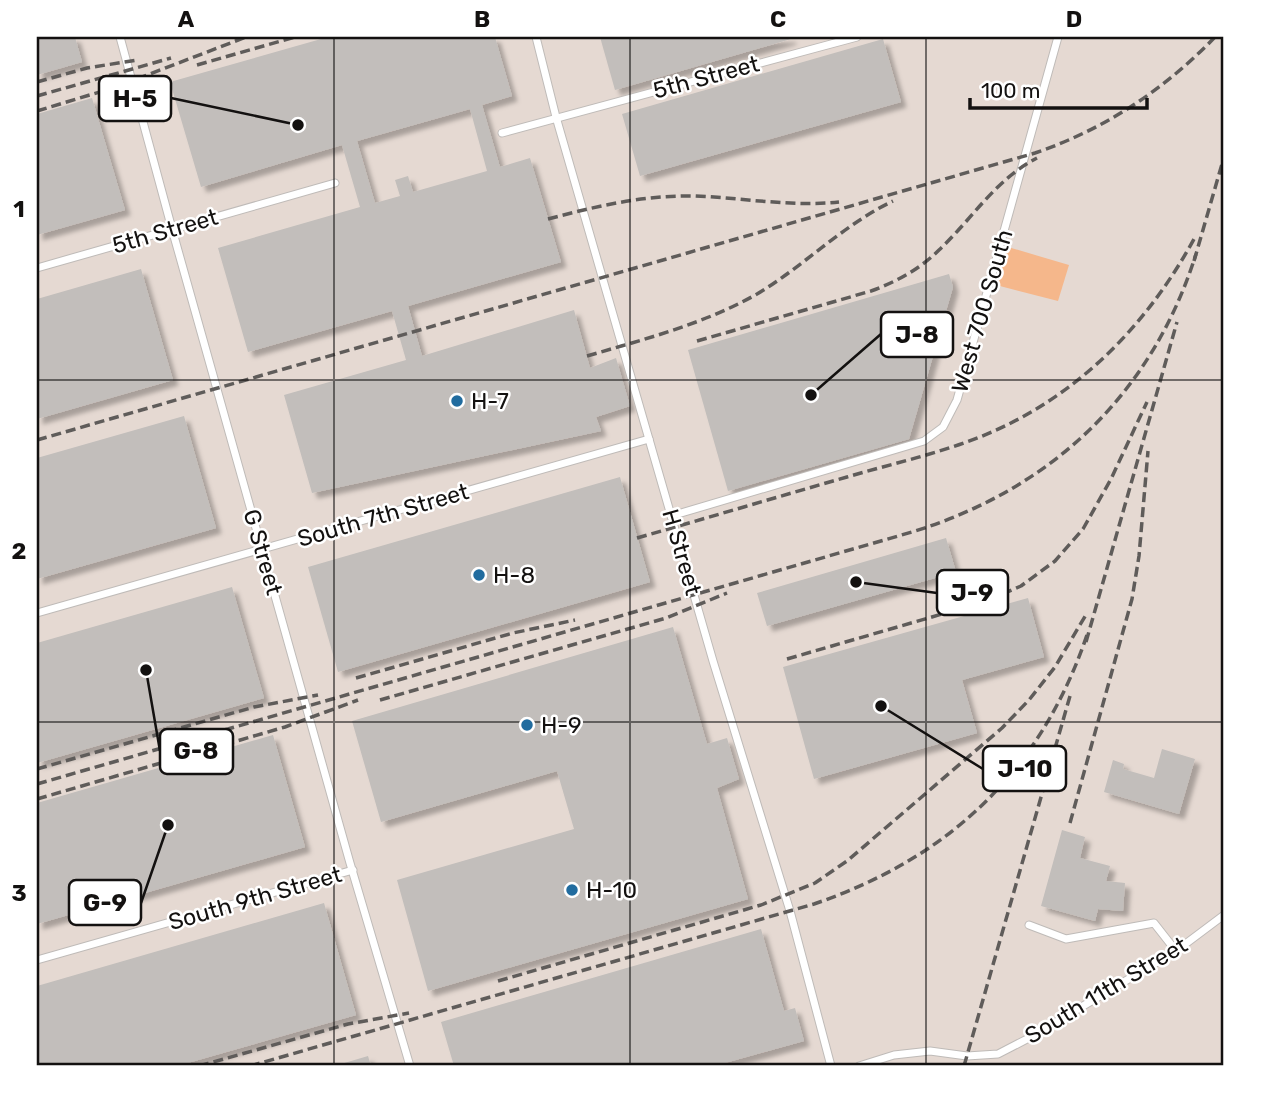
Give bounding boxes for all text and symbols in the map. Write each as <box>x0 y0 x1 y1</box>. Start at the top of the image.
text: A <box>178 5 195 33</box>
text: B <box>474 5 490 33</box>
text: C <box>770 5 786 33</box>
text: D <box>1066 5 1082 33</box>
street label: 5th Street <box>650 49 762 105</box>
scale bar <box>970 66 1147 110</box>
callout: H-5 <box>99 76 171 121</box>
text: 100 m <box>981 78 1040 103</box>
text: H-5 <box>113 85 157 113</box>
text: 1 <box>13 195 25 223</box>
street label: 5th Street <box>109 203 221 259</box>
street label: West 700 South <box>945 226 1019 396</box>
callout: J-8 <box>881 312 953 357</box>
text: J-8 <box>895 321 939 349</box>
place label: H-7 <box>471 387 509 415</box>
marker: H-7 <box>449 393 465 409</box>
street label: South 7th Street <box>294 477 472 553</box>
street label: G Street <box>237 506 289 598</box>
street label: H Street <box>656 506 708 598</box>
text: 2 <box>12 537 26 565</box>
place label: H-8 <box>493 561 535 589</box>
marker: H-8 <box>471 567 487 583</box>
callout: J-9 <box>937 570 1008 615</box>
text: J-9 <box>951 579 993 607</box>
place label: H-9 <box>541 711 582 739</box>
marker: H-9 <box>519 717 535 733</box>
callout: G-8 <box>160 729 233 774</box>
text: G-8 <box>174 737 218 765</box>
callout: J-10 <box>983 746 1066 791</box>
text: J-10 <box>997 755 1053 783</box>
street label: South 9th Street <box>165 860 345 936</box>
place label: H-10 <box>586 876 637 904</box>
text: 3 <box>11 879 27 907</box>
callout: G-9 <box>69 880 141 925</box>
marker: H-10 <box>564 882 580 898</box>
text: G-9 <box>83 889 127 917</box>
street label: South 11th Street <box>1020 930 1192 1050</box>

